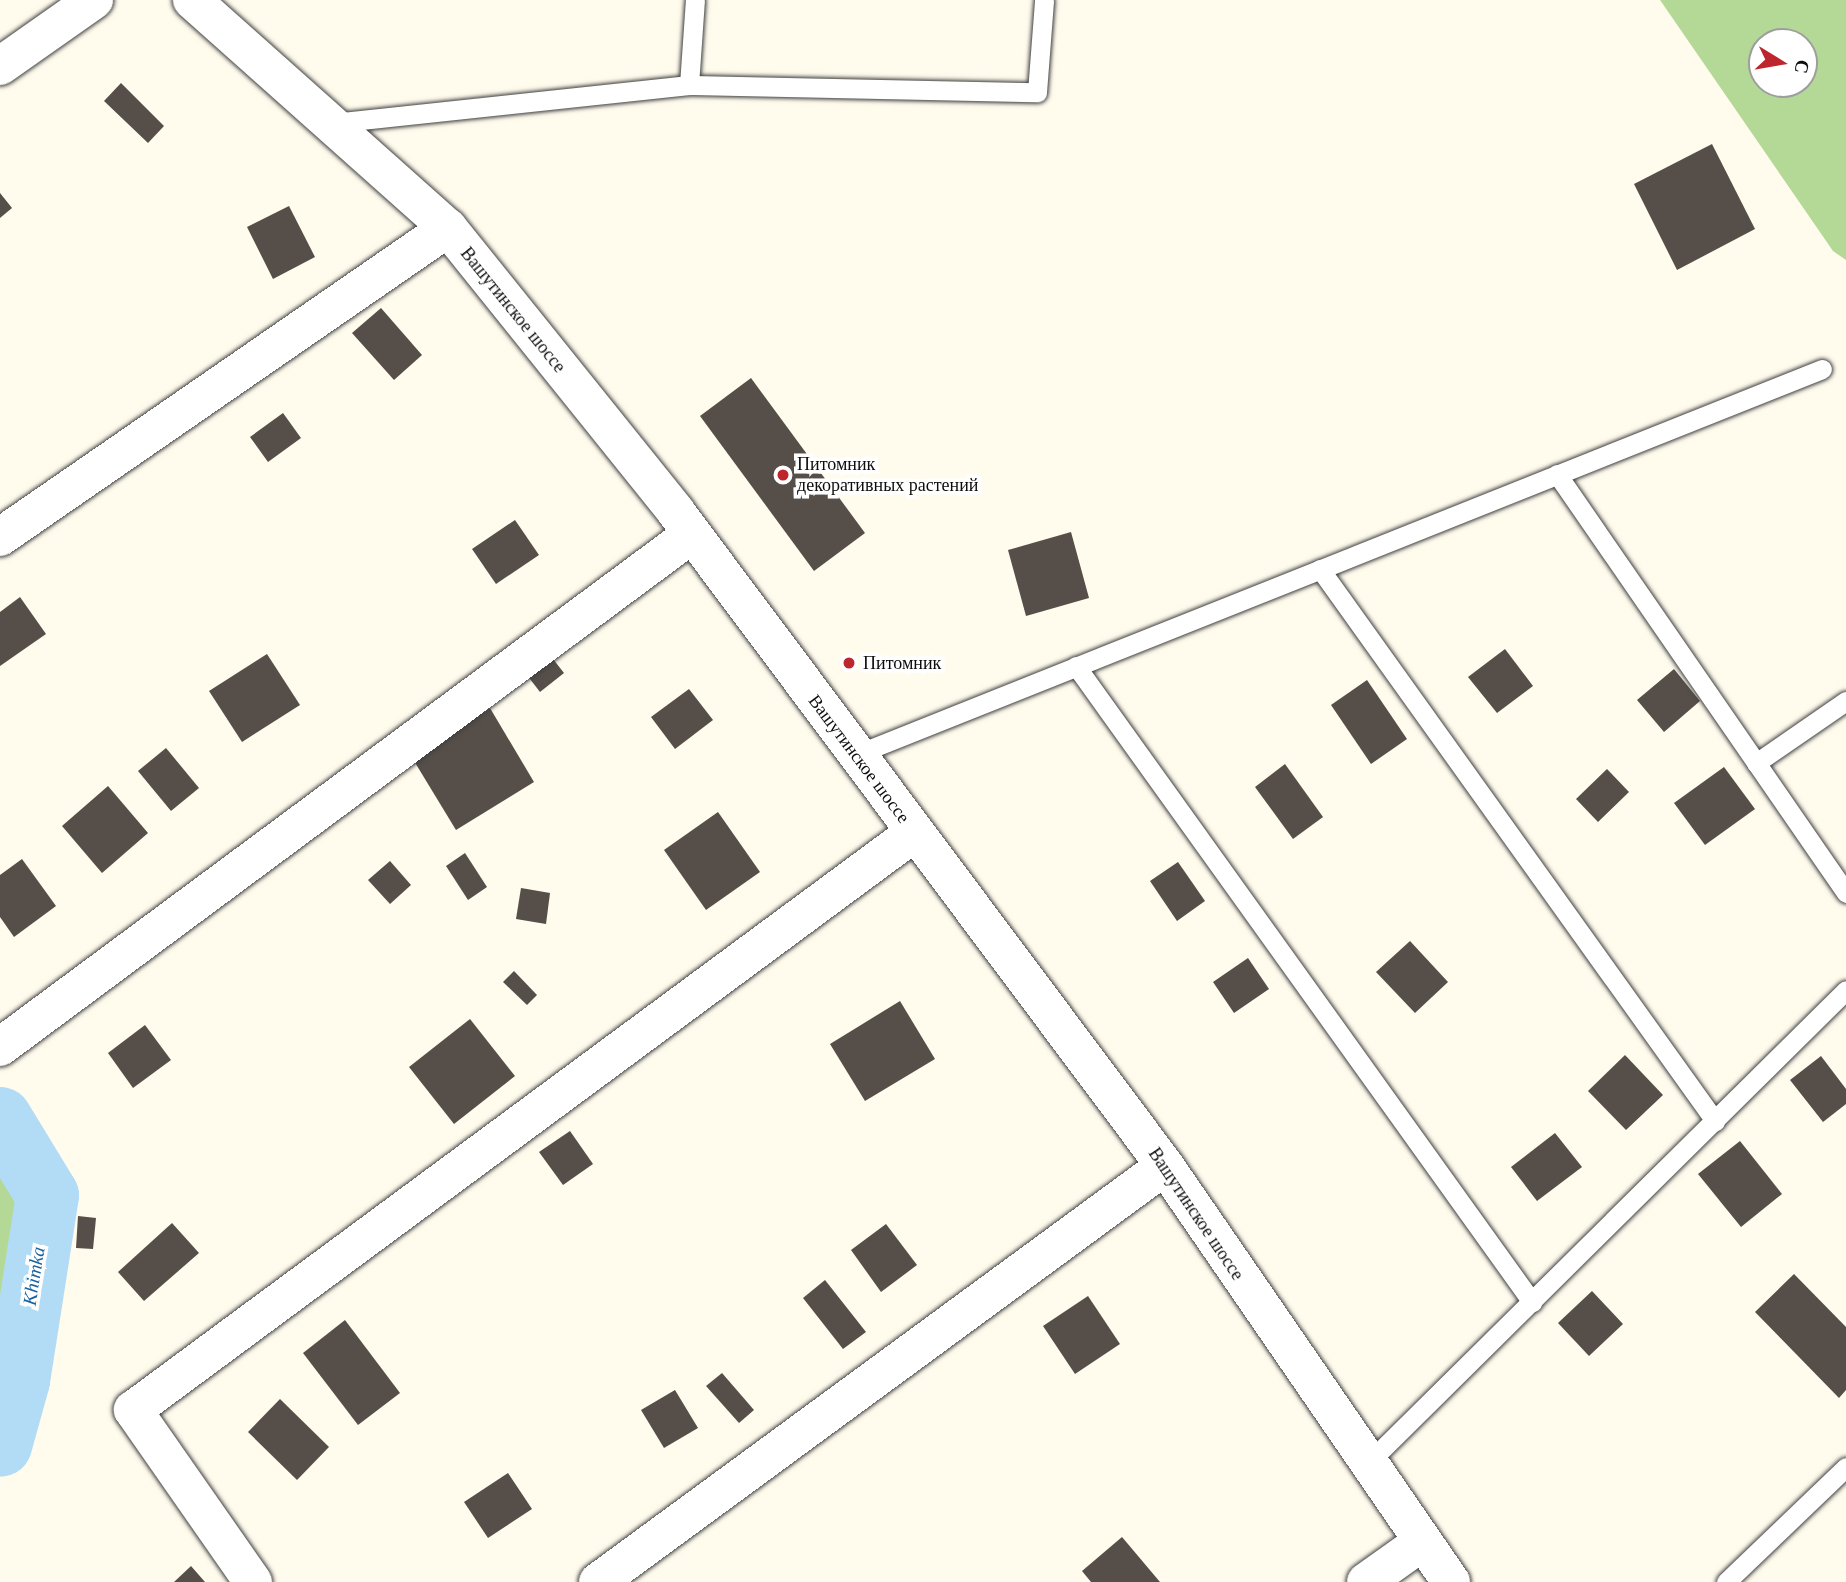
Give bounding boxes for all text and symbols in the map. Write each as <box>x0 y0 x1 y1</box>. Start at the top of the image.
north arrow <box>1748 28 1818 98</box>
text: С <box>1791 58 1814 75</box>
street label: Вашутинское шоссе <box>456 243 570 377</box>
place label: Питомник декоративных растений <box>797 454 978 496</box>
marker: Питомник декоративных растений <box>775 467 791 483</box>
place label: Питомник <box>863 652 941 674</box>
marker: Питомник <box>841 655 857 671</box>
street label: Вашутинское шоссе <box>804 691 914 827</box>
street label: Вашутинское шоссе <box>1144 1144 1248 1284</box>
water label: Khimka <box>18 1245 50 1307</box>

